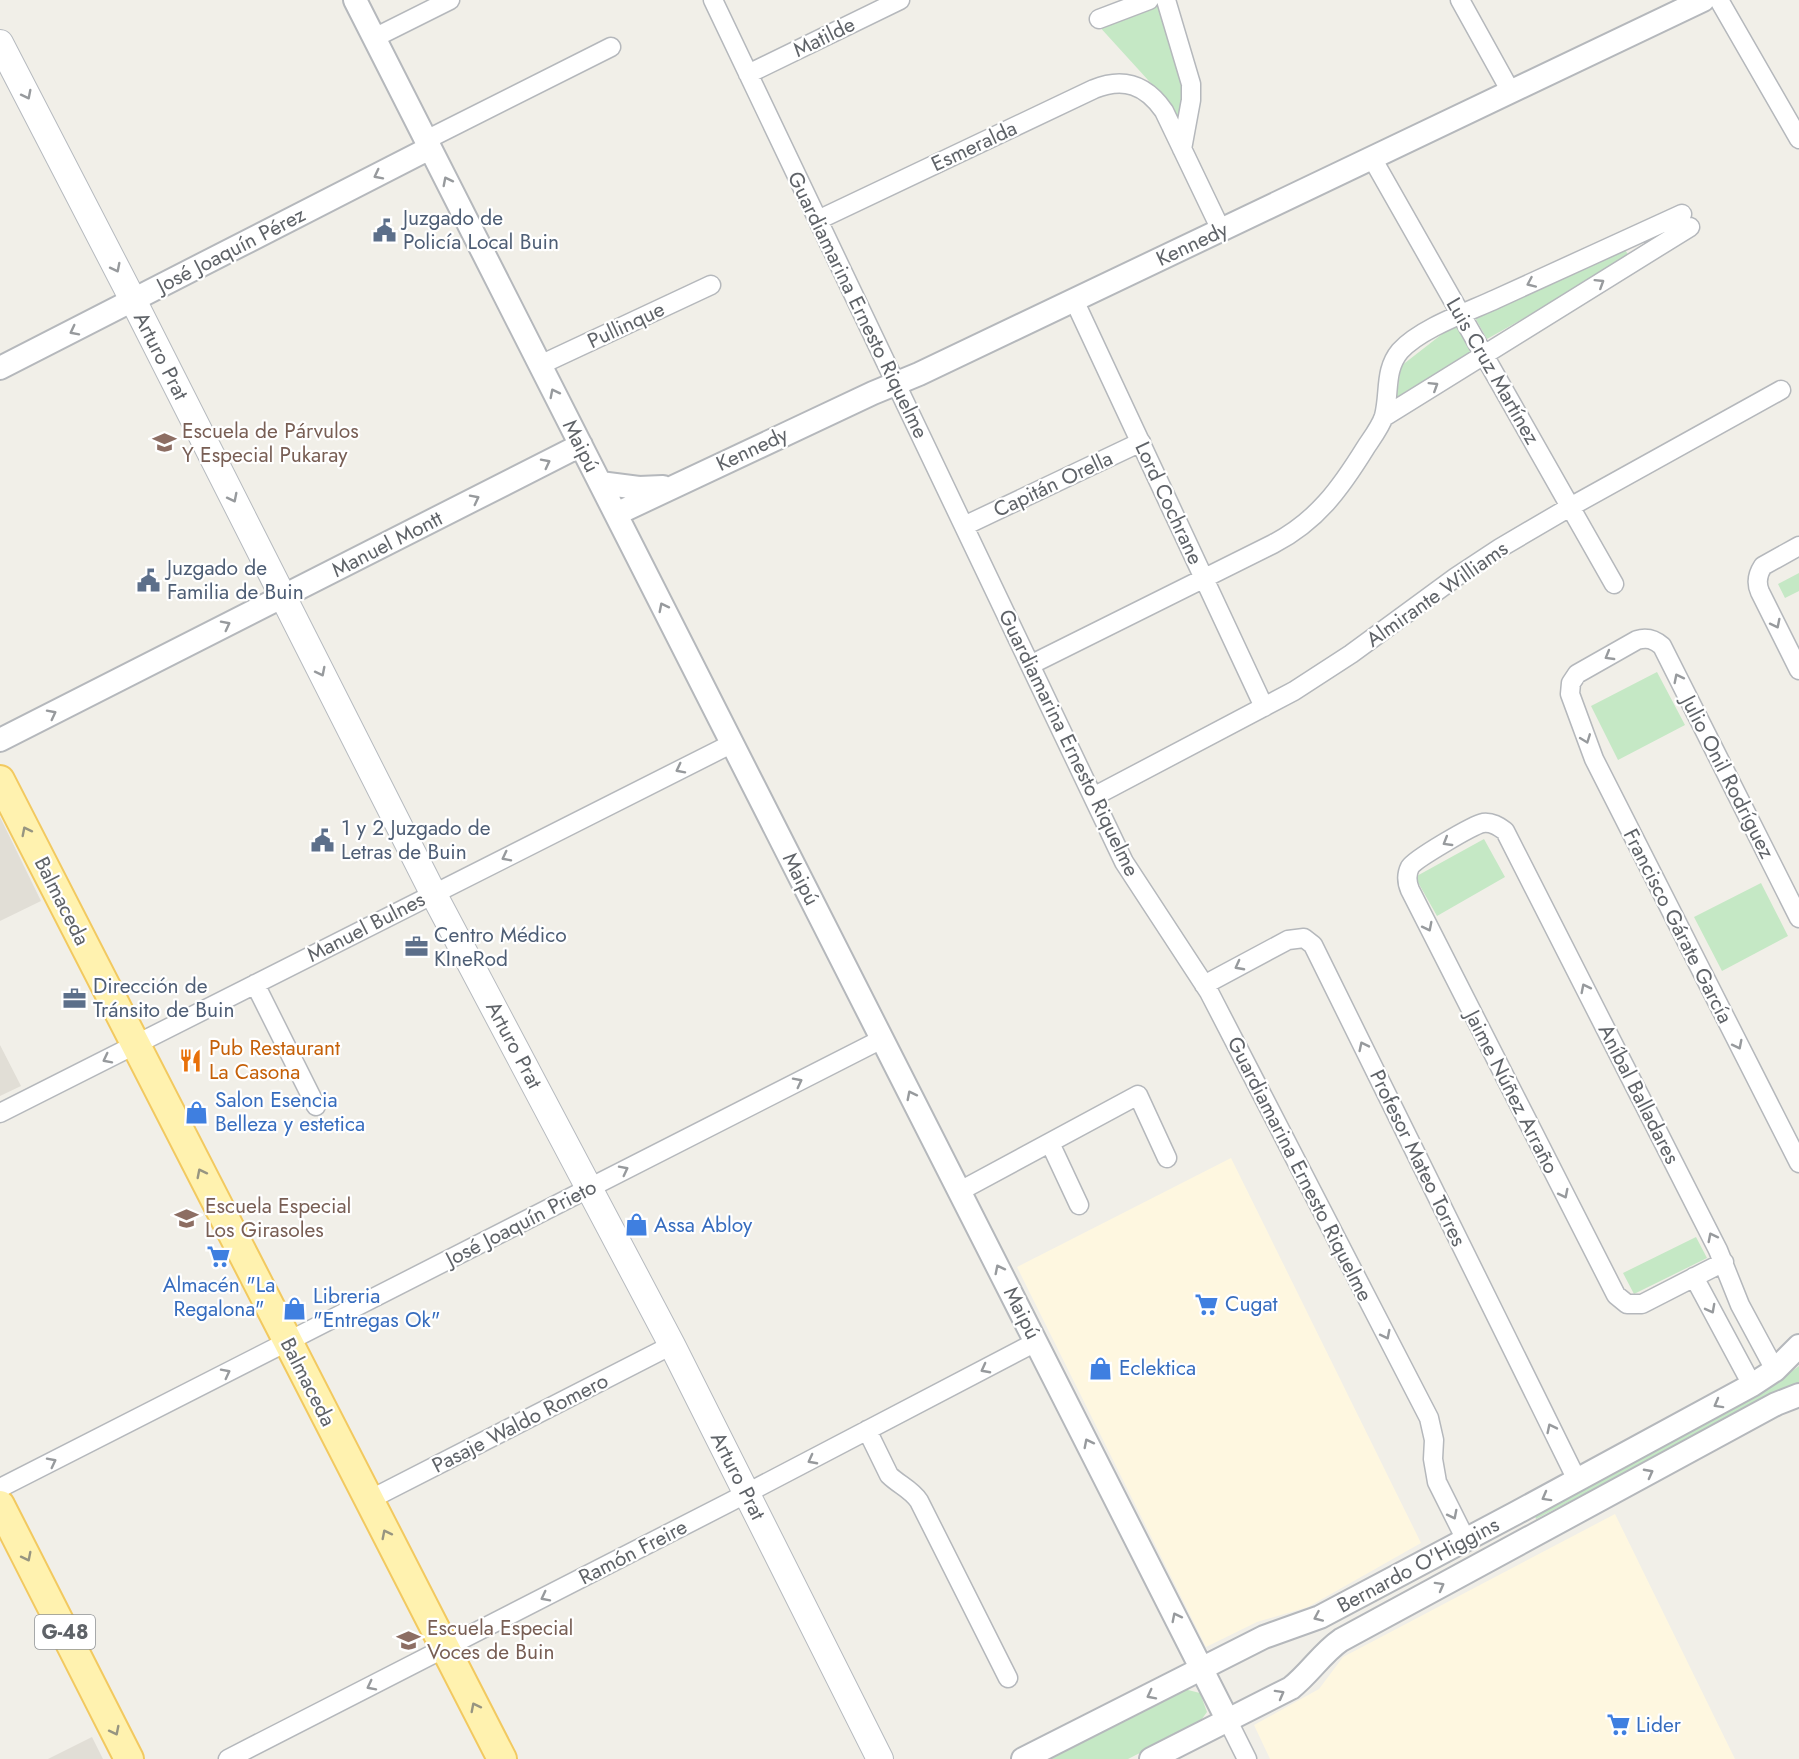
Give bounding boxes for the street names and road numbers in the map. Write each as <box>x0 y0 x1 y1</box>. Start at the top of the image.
street label: Matilde <box>788 9 860 65</box>
street label: Esmeralda <box>926 113 1022 179</box>
street label: Guardiamarina Ernesto Riquelme <box>780 166 936 444</box>
street label: José Joaquín Pérez <box>149 199 311 302</box>
street label: Kennedy <box>1151 214 1234 274</box>
street label: Luis Cruz Martínez <box>1439 292 1547 450</box>
street label: Pullinque <box>582 294 670 356</box>
street label: Arturo Prat <box>126 307 196 405</box>
street label: Maipú <box>555 414 607 478</box>
street label: Kennedy <box>711 419 794 479</box>
street label: Lord Cochrane <box>1127 437 1211 570</box>
street label: Capitán Orella <box>988 443 1118 525</box>
street label: Manuel Montt <box>326 503 448 585</box>
street label: Almirante Williams <box>1360 534 1514 654</box>
street label: Guardiamarina Ernesto Riquelme <box>991 604 1147 882</box>
street label: Julio Onil Rodríguez <box>1673 688 1782 864</box>
street label: Francisco Gárate García <box>1616 823 1740 1029</box>
street label: Maipú <box>775 847 827 911</box>
street label: Balmaceda <box>27 851 97 951</box>
street label: Manuel Bulnes <box>302 884 430 970</box>
street label: Arturo Prat <box>478 996 550 1094</box>
street label: Jaime Núñez Arraño <box>1456 1002 1566 1179</box>
street label: Aníbal Balladares <box>1591 1019 1687 1169</box>
street label: Guardiamarina Ernesto Riquelme <box>1220 1031 1380 1307</box>
street label: Profesor Mateo Torres <box>1362 1065 1474 1251</box>
street label: José Joaquín Prieto <box>438 1172 602 1275</box>
street label: Maipú <box>996 1281 1048 1345</box>
street label: Balmaceda <box>273 1332 343 1432</box>
street label: Pasaje Waldo Romero <box>427 1366 613 1480</box>
street label: Arturo Prat <box>703 1427 773 1525</box>
street label: Bernardo O'Higgins <box>1332 1510 1504 1620</box>
street label: Ramón Freire <box>574 1512 693 1592</box>
road number: G-48 <box>35 1615 95 1649</box>

